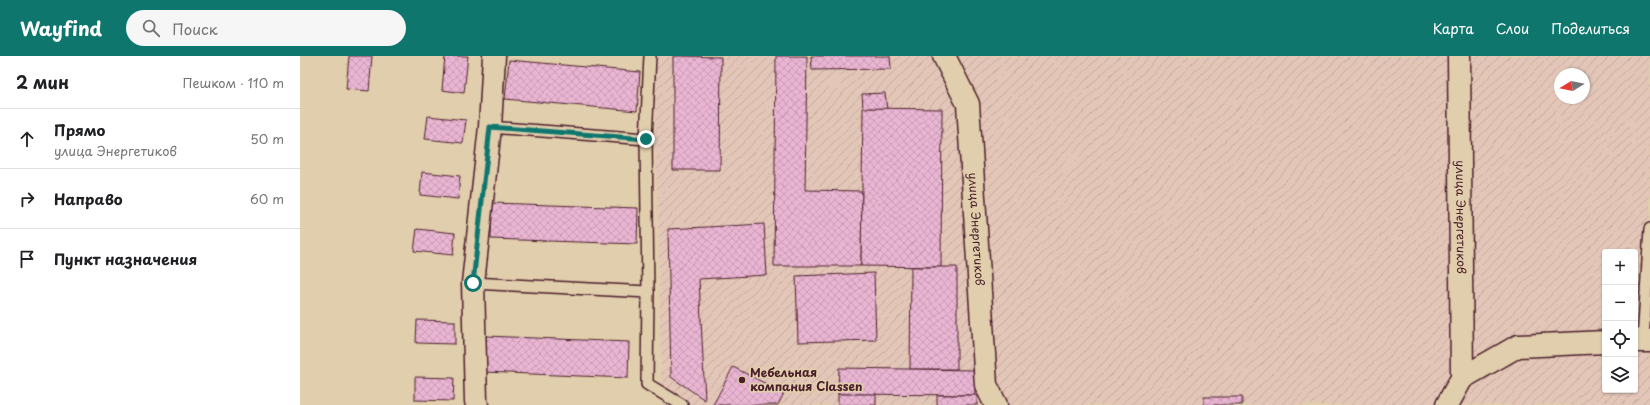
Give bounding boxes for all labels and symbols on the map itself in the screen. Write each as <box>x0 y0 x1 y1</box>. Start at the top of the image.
north arrow <box>1554 68 1590 104</box>
route end <box>637 130 655 148</box>
street label: улица Энергетиков <box>1452 160 1471 274</box>
street label: улица Энергетиков <box>964 172 990 286</box>
route start <box>464 274 482 292</box>
place label: Мебельная компания Сlassen <box>750 363 863 395</box>
marker: Мебельная компания Сlassen <box>737 375 747 385</box>

